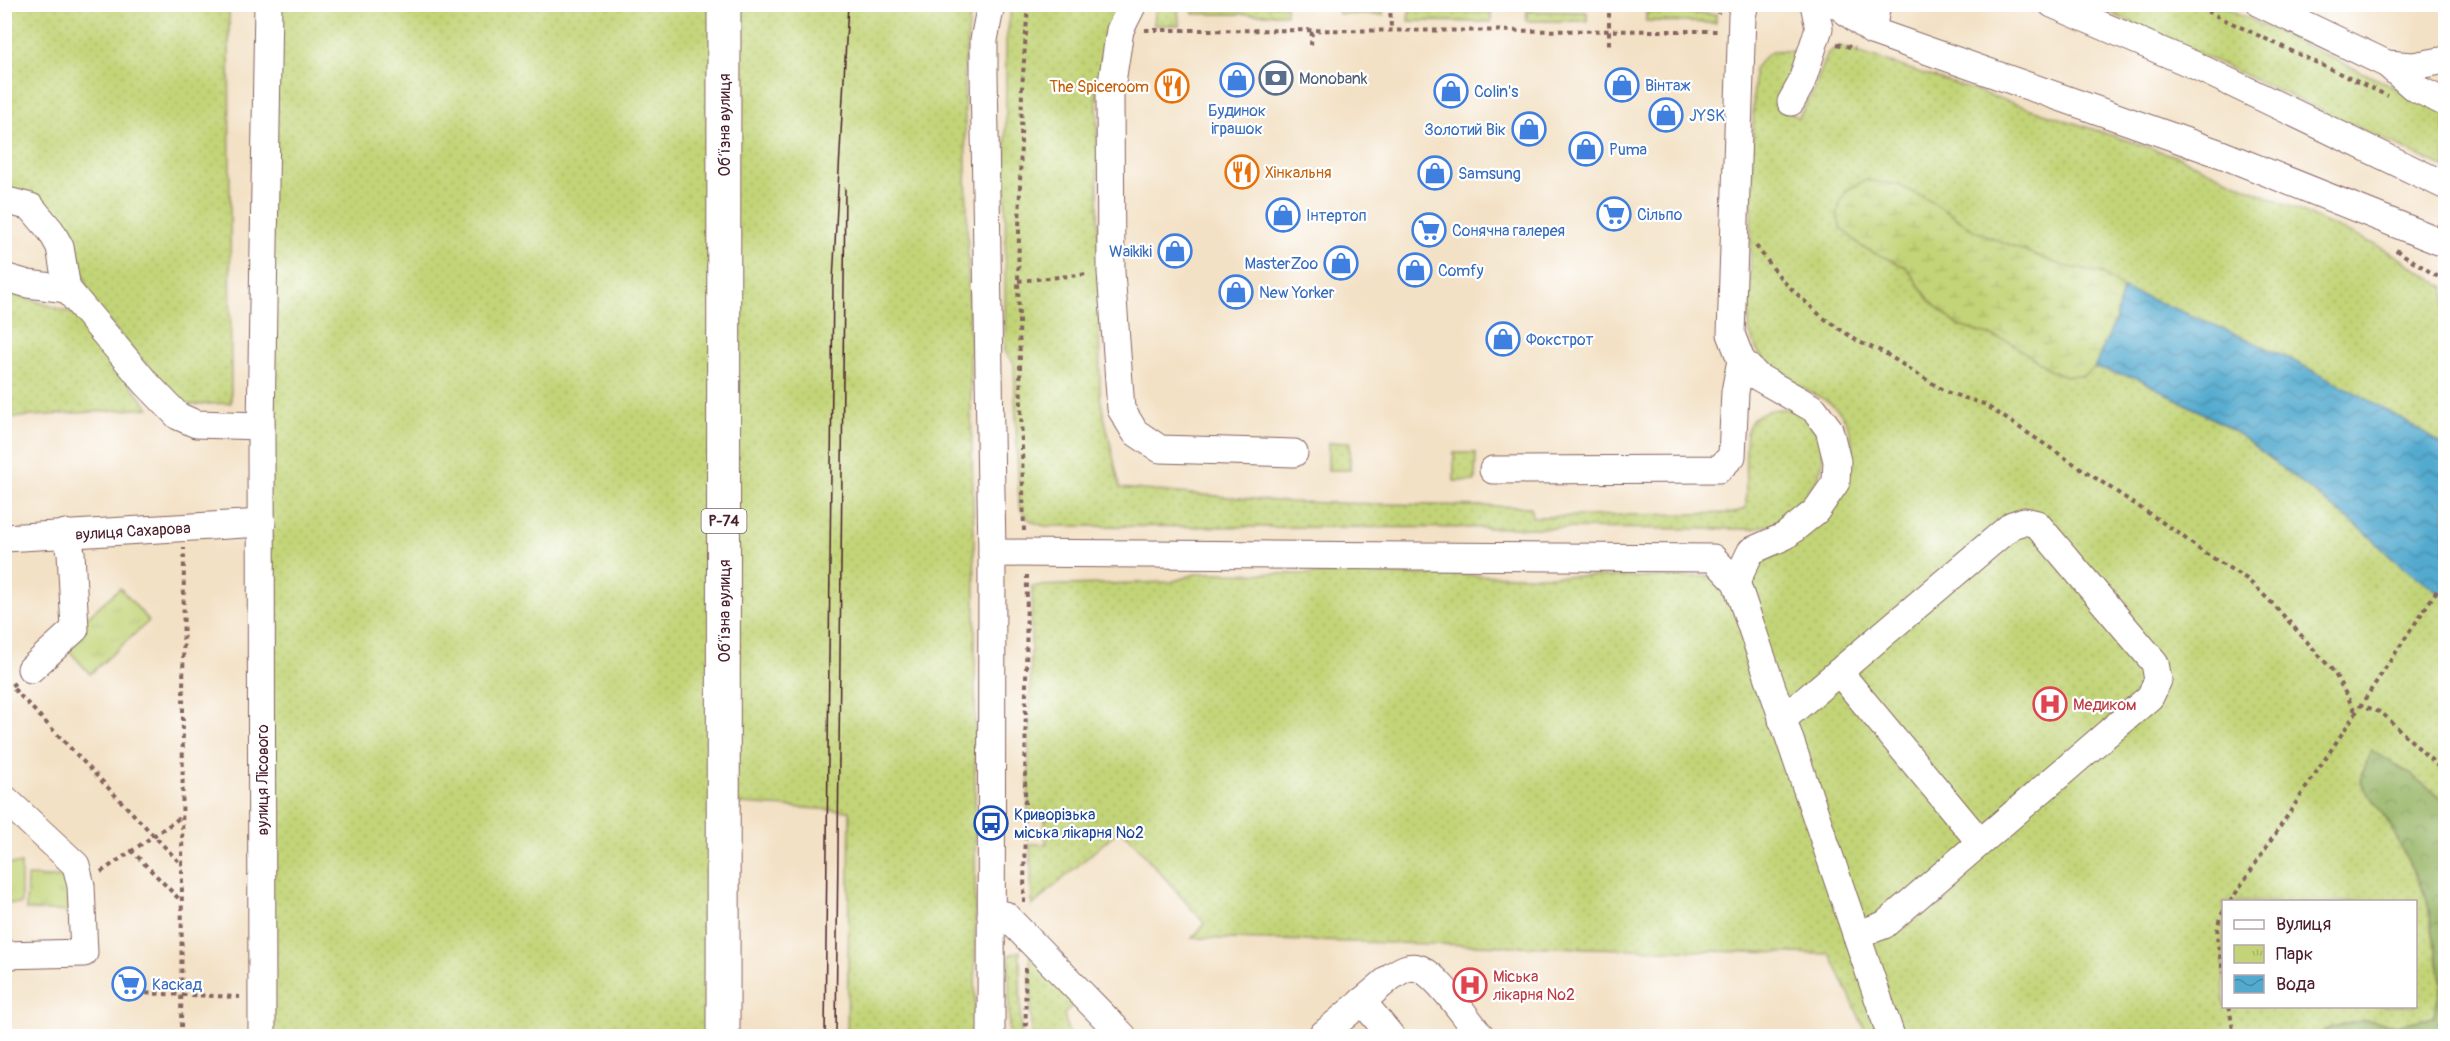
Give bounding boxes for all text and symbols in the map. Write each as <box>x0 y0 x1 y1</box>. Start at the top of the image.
bank icon: Monobank <box>1258 60 1294 96</box>
shop icon: Будинок іграшок <box>1219 62 1255 98</box>
shop icon: Вінтаж <box>1604 67 1640 103</box>
restaurant icon: The Spiceroom <box>1154 68 1190 104</box>
place label: Monobank <box>1299 69 1368 89</box>
shop icon: Colin's <box>1433 73 1469 109</box>
street label: Обʼїзна вулиця <box>715 74 735 176</box>
place label: Вінтаж <box>1645 76 1691 96</box>
place label: The Spiceroom <box>1049 77 1149 97</box>
place label: Colin's <box>1474 82 1518 102</box>
shop icon: JYSK <box>1648 97 1684 133</box>
place label: Будинок іграшок <box>1208 101 1266 139</box>
place label: JYSK <box>1689 106 1725 126</box>
shop icon: Золотий Вік <box>1511 111 1547 147</box>
place label: Золотий Вік <box>1424 120 1506 140</box>
shop icon: Puma <box>1568 131 1604 167</box>
place label: Puma <box>1609 140 1647 160</box>
restaurant icon: Хінкальня <box>1224 154 1260 190</box>
shop icon: Samsung <box>1417 155 1453 191</box>
place label: Хінкальня <box>1265 163 1331 183</box>
place label: Samsung <box>1458 164 1521 184</box>
supermarket icon: Сільпо <box>1596 196 1632 232</box>
shop icon: Інтертоп <box>1265 197 1301 233</box>
place label: Сільпо <box>1637 205 1683 225</box>
place label: Інтертоп <box>1306 206 1367 226</box>
supermarket icon: Сонячна галерея <box>1411 212 1447 248</box>
place label: Сонячна галерея <box>1452 221 1565 241</box>
shop icon: Waikiki <box>1157 233 1193 269</box>
place label: Waikiki <box>1109 242 1152 262</box>
shop icon: MasterZoo <box>1323 245 1359 281</box>
shop icon: Comfy <box>1397 252 1433 288</box>
place label: MasterZoo <box>1244 254 1318 274</box>
place label: Comfy <box>1438 261 1484 281</box>
shop icon: New Yorker <box>1218 274 1254 310</box>
place label: New Yorker <box>1259 283 1335 303</box>
shop icon: Фокстрот <box>1485 321 1521 357</box>
place label: Фокстрот <box>1526 330 1594 350</box>
road number: Р-74 <box>702 509 746 533</box>
street label: вулиця Сахарова <box>75 518 191 545</box>
street label: Обʼїзна вулиця <box>715 560 735 662</box>
hospital icon: Медиком <box>2032 686 2068 722</box>
place label: Медиком <box>2073 695 2137 715</box>
street label: вулиця Лісового <box>253 724 273 835</box>
bus stop icon: Криворізька міська лікарня №2 <box>973 805 1009 841</box>
place label: Криворізька міська лікарня №2 <box>1014 805 1144 843</box>
legend <box>2222 900 2417 1008</box>
text: Вулиця <box>2276 913 2331 936</box>
text: Парк <box>2276 943 2313 966</box>
supermarket icon: Каскад <box>111 966 147 1002</box>
hospital icon: Міська лікарня №2 <box>1452 967 1488 1003</box>
place label: Міська лікарня №2 <box>1493 967 1575 1005</box>
text: Вода <box>2276 973 2315 996</box>
place label: Каскад <box>152 975 202 995</box>

